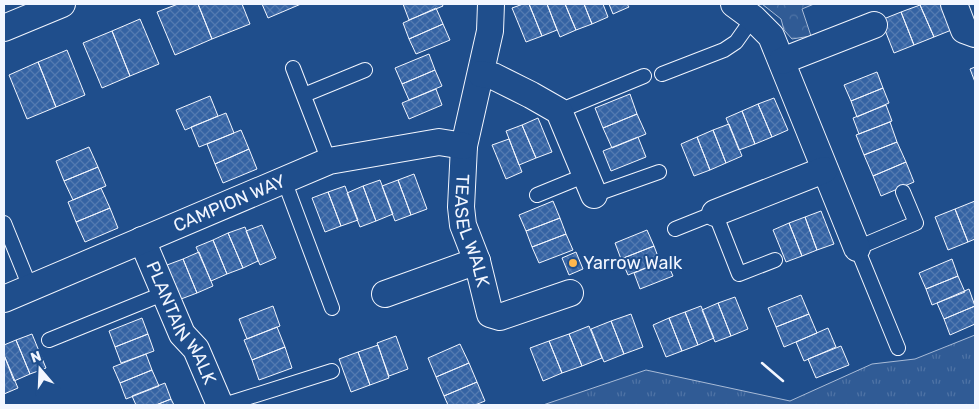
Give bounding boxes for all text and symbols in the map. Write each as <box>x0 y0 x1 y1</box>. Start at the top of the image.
street label: CAMPION WAY <box>170 170 289 237</box>
street label: TEASEL WALK <box>450 173 494 289</box>
place label: Yarrow Walk <box>583 252 683 274</box>
marker: Yarrow Walk <box>567 257 579 269</box>
street label: PLANTAIN WALK <box>141 258 221 388</box>
north arrow <box>15 344 65 394</box>
text: N <box>28 348 43 367</box>

